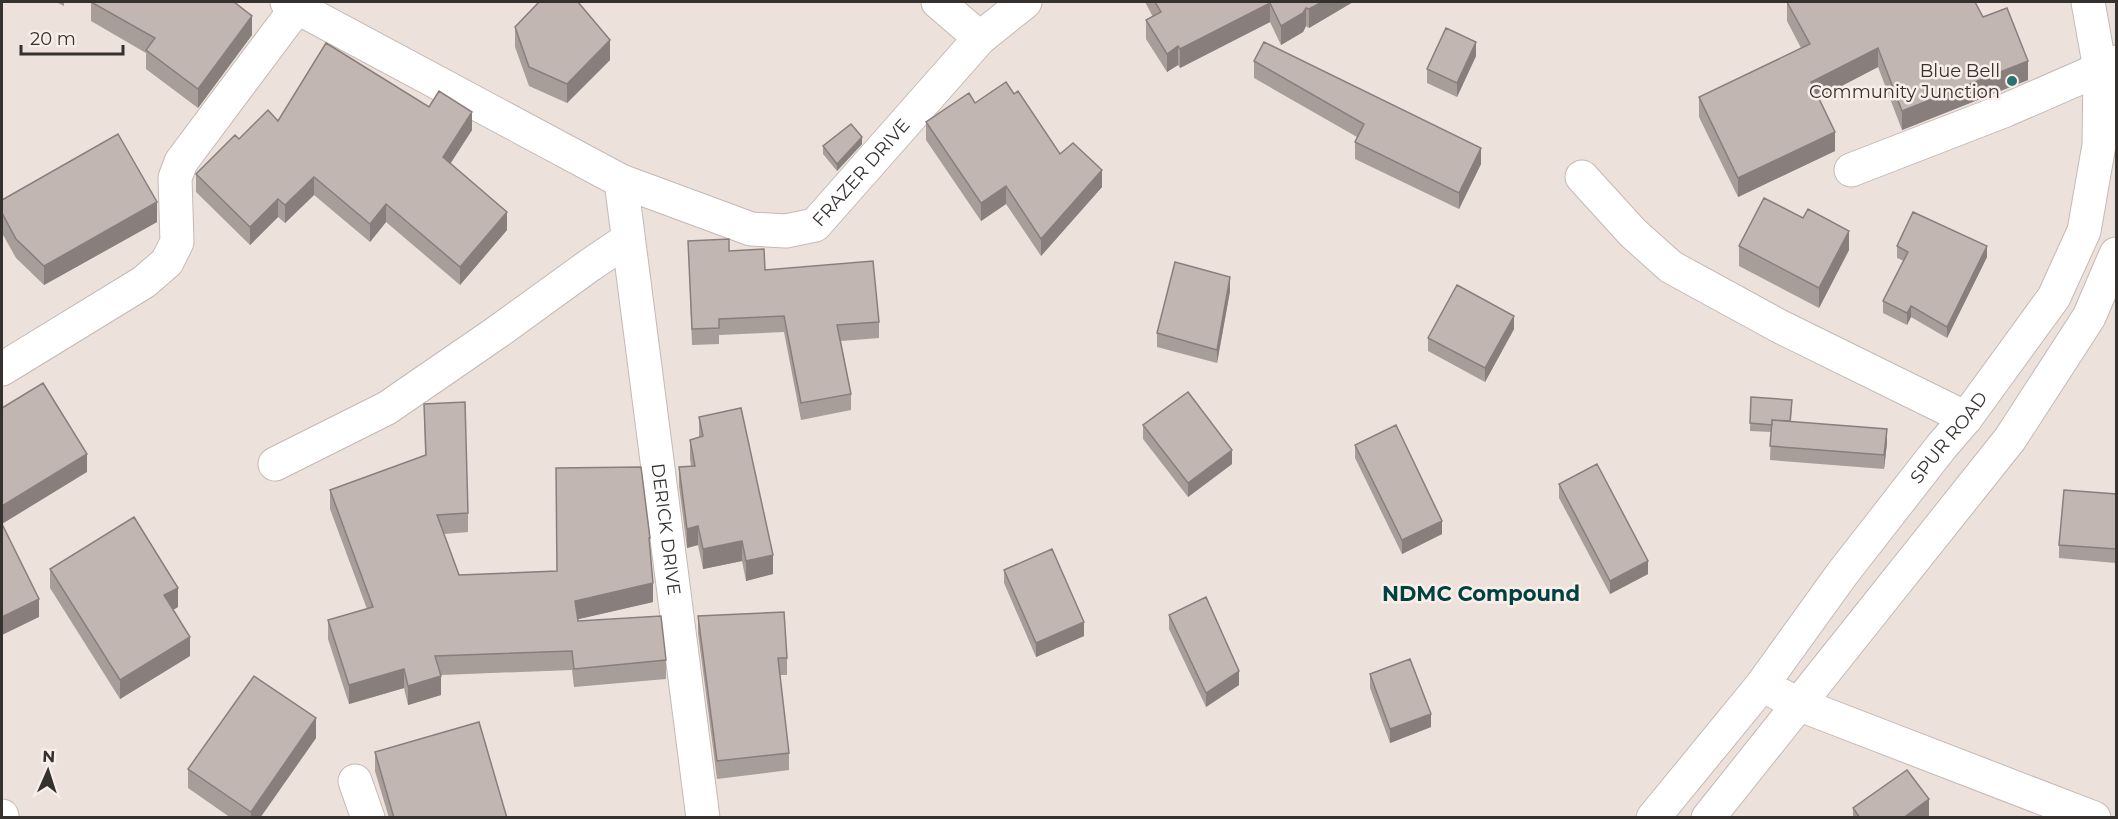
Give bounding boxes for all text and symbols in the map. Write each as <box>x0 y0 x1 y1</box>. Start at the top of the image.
scale bar <box>21 18 123 56</box>
text: 20 m <box>30 28 76 50</box>
place label: Blue Bell Community Junction <box>1809 60 2000 103</box>
marker: Blue Bell Community Junction <box>2005 74 2019 88</box>
street label: FRAZER DRIVE <box>808 114 915 231</box>
street label: SPUR ROAD <box>1905 387 1992 488</box>
street label: DERICK DRIVE <box>646 462 685 597</box>
district label: NDMC Compound <box>1382 581 1580 606</box>
north arrow <box>18 741 78 801</box>
text: N <box>42 747 56 766</box>

